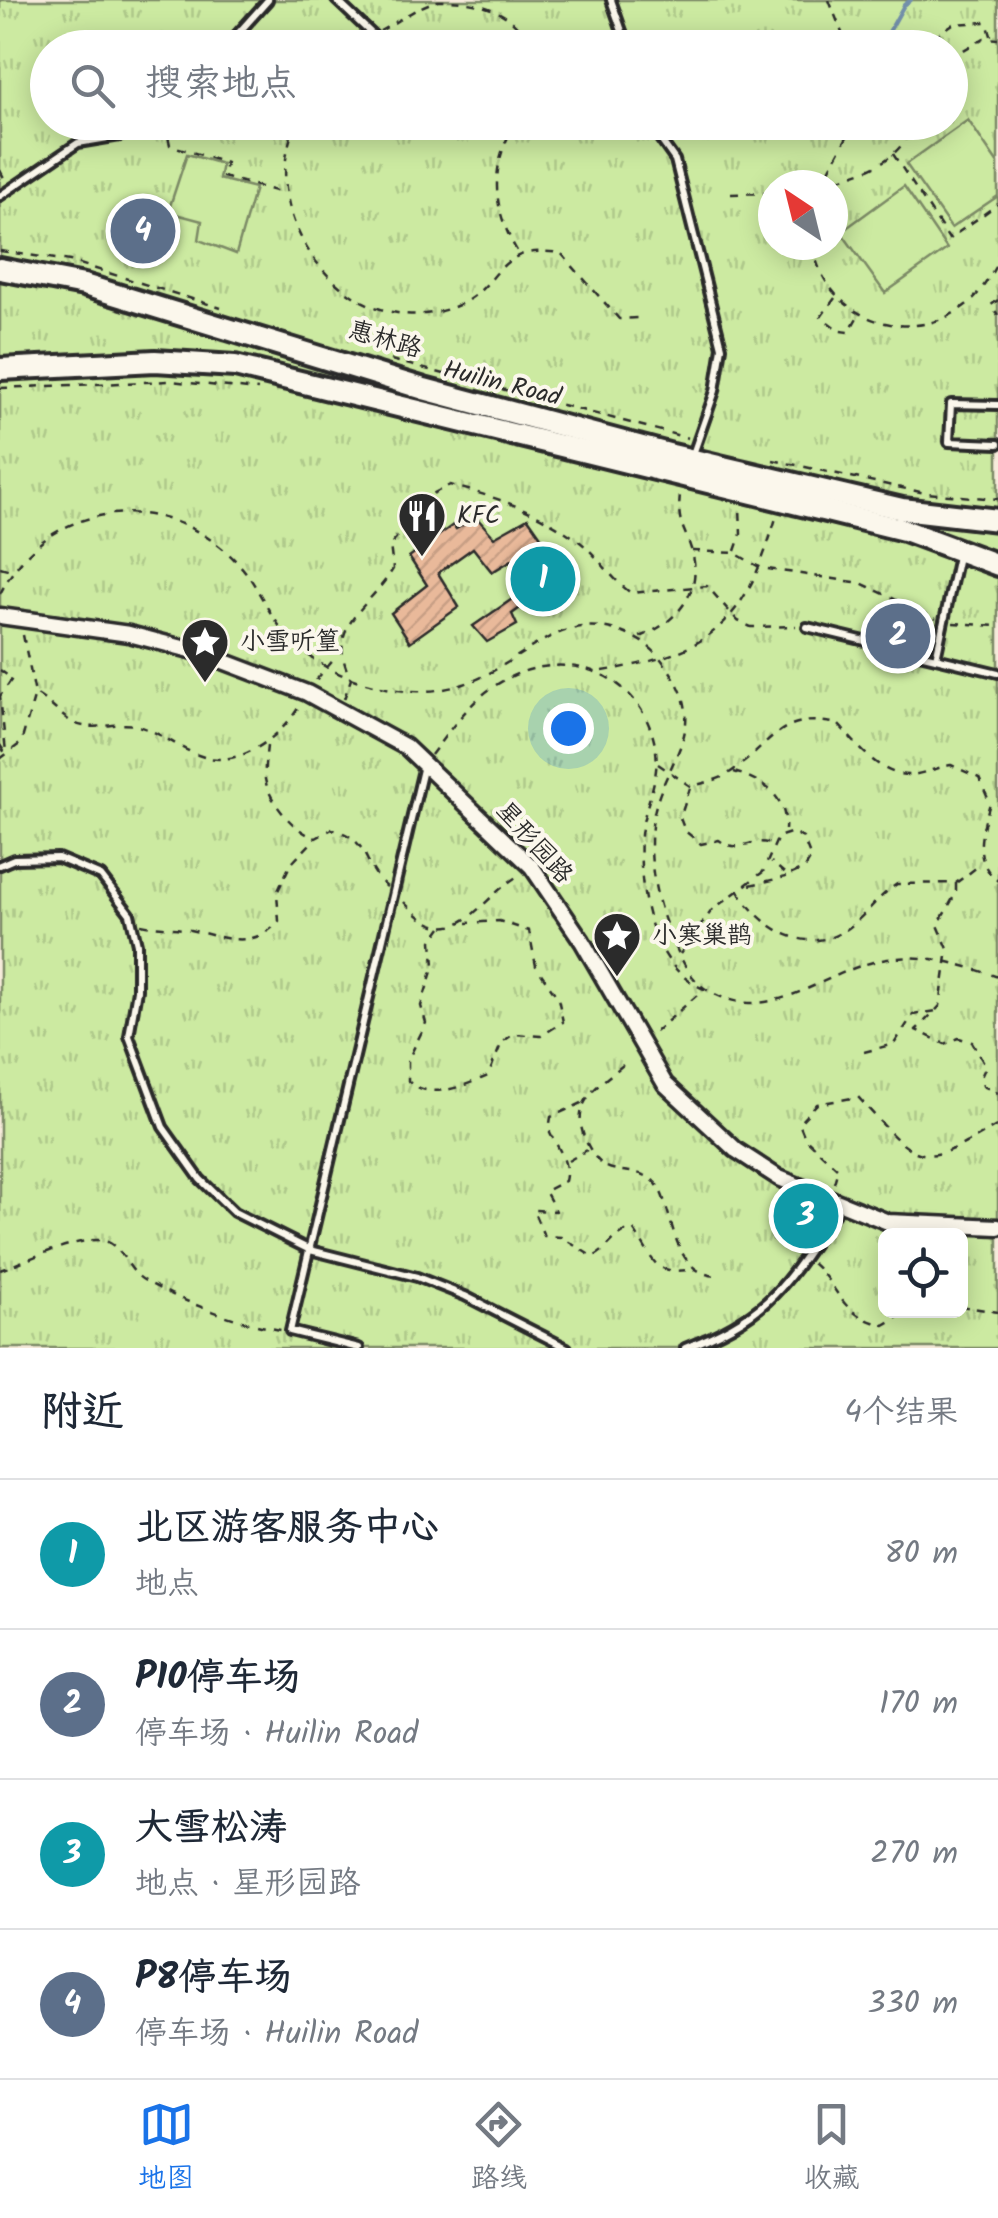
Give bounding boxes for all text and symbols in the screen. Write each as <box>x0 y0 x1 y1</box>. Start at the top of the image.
search box <box>30 30 968 140</box>
text: 搜索地点 <box>145 55 297 115</box>
icon: search <box>65 58 120 113</box>
north arrow <box>758 170 848 260</box>
pin: 4 <box>110 194 176 268</box>
street label: 惠林路 <box>343 310 427 370</box>
street label: Huilin Road <box>439 350 567 418</box>
restaurant icon: KFC <box>396 490 448 558</box>
place label: KFC <box>457 496 500 536</box>
pin: 1 <box>510 542 576 616</box>
pin: 2 <box>866 598 930 674</box>
place icon: 小雪听篁 <box>179 616 231 684</box>
place label: 小雪听篁 <box>240 622 340 662</box>
your location <box>543 703 594 754</box>
street label: 星形园路 <box>486 792 582 894</box>
place icon: 小寒巢鹊 <box>591 910 643 978</box>
place label: 小寒巢鹊 <box>652 916 752 956</box>
pin: 3 <box>774 1178 838 1254</box>
map controls <box>878 1228 968 1318</box>
button: locate <box>878 1228 968 1318</box>
text: 附近 <box>40 1380 124 1447</box>
text: 4个结果 <box>844 1388 958 1439</box>
text: 北区游客服务中心 <box>135 1499 439 1559</box>
text: 1 <box>68 1529 77 1580</box>
text: 80 m <box>884 1529 958 1580</box>
text: 地点 <box>135 1559 199 1610</box>
text: P10停车场 <box>135 1649 301 1709</box>
text: 2 <box>63 1679 82 1730</box>
text: 170 m <box>879 1679 958 1730</box>
text: 停车场 · Huilin Road <box>135 1709 418 1760</box>
text: 大雪松涛 <box>135 1799 287 1859</box>
text: 3 <box>64 1829 81 1880</box>
text: 270 m <box>870 1829 958 1880</box>
text: 地点 · 星形园路 <box>135 1859 360 1910</box>
text: P8停车场 <box>135 1949 292 2009</box>
text: 4 <box>64 1979 81 2030</box>
text: 330 m <box>867 1979 958 2030</box>
text: 停车场 · Huilin Road <box>135 2009 418 2060</box>
tab: 地图 <box>138 2097 194 2202</box>
tab: 路线 <box>471 2097 527 2202</box>
tab: 收藏 <box>804 2097 860 2202</box>

